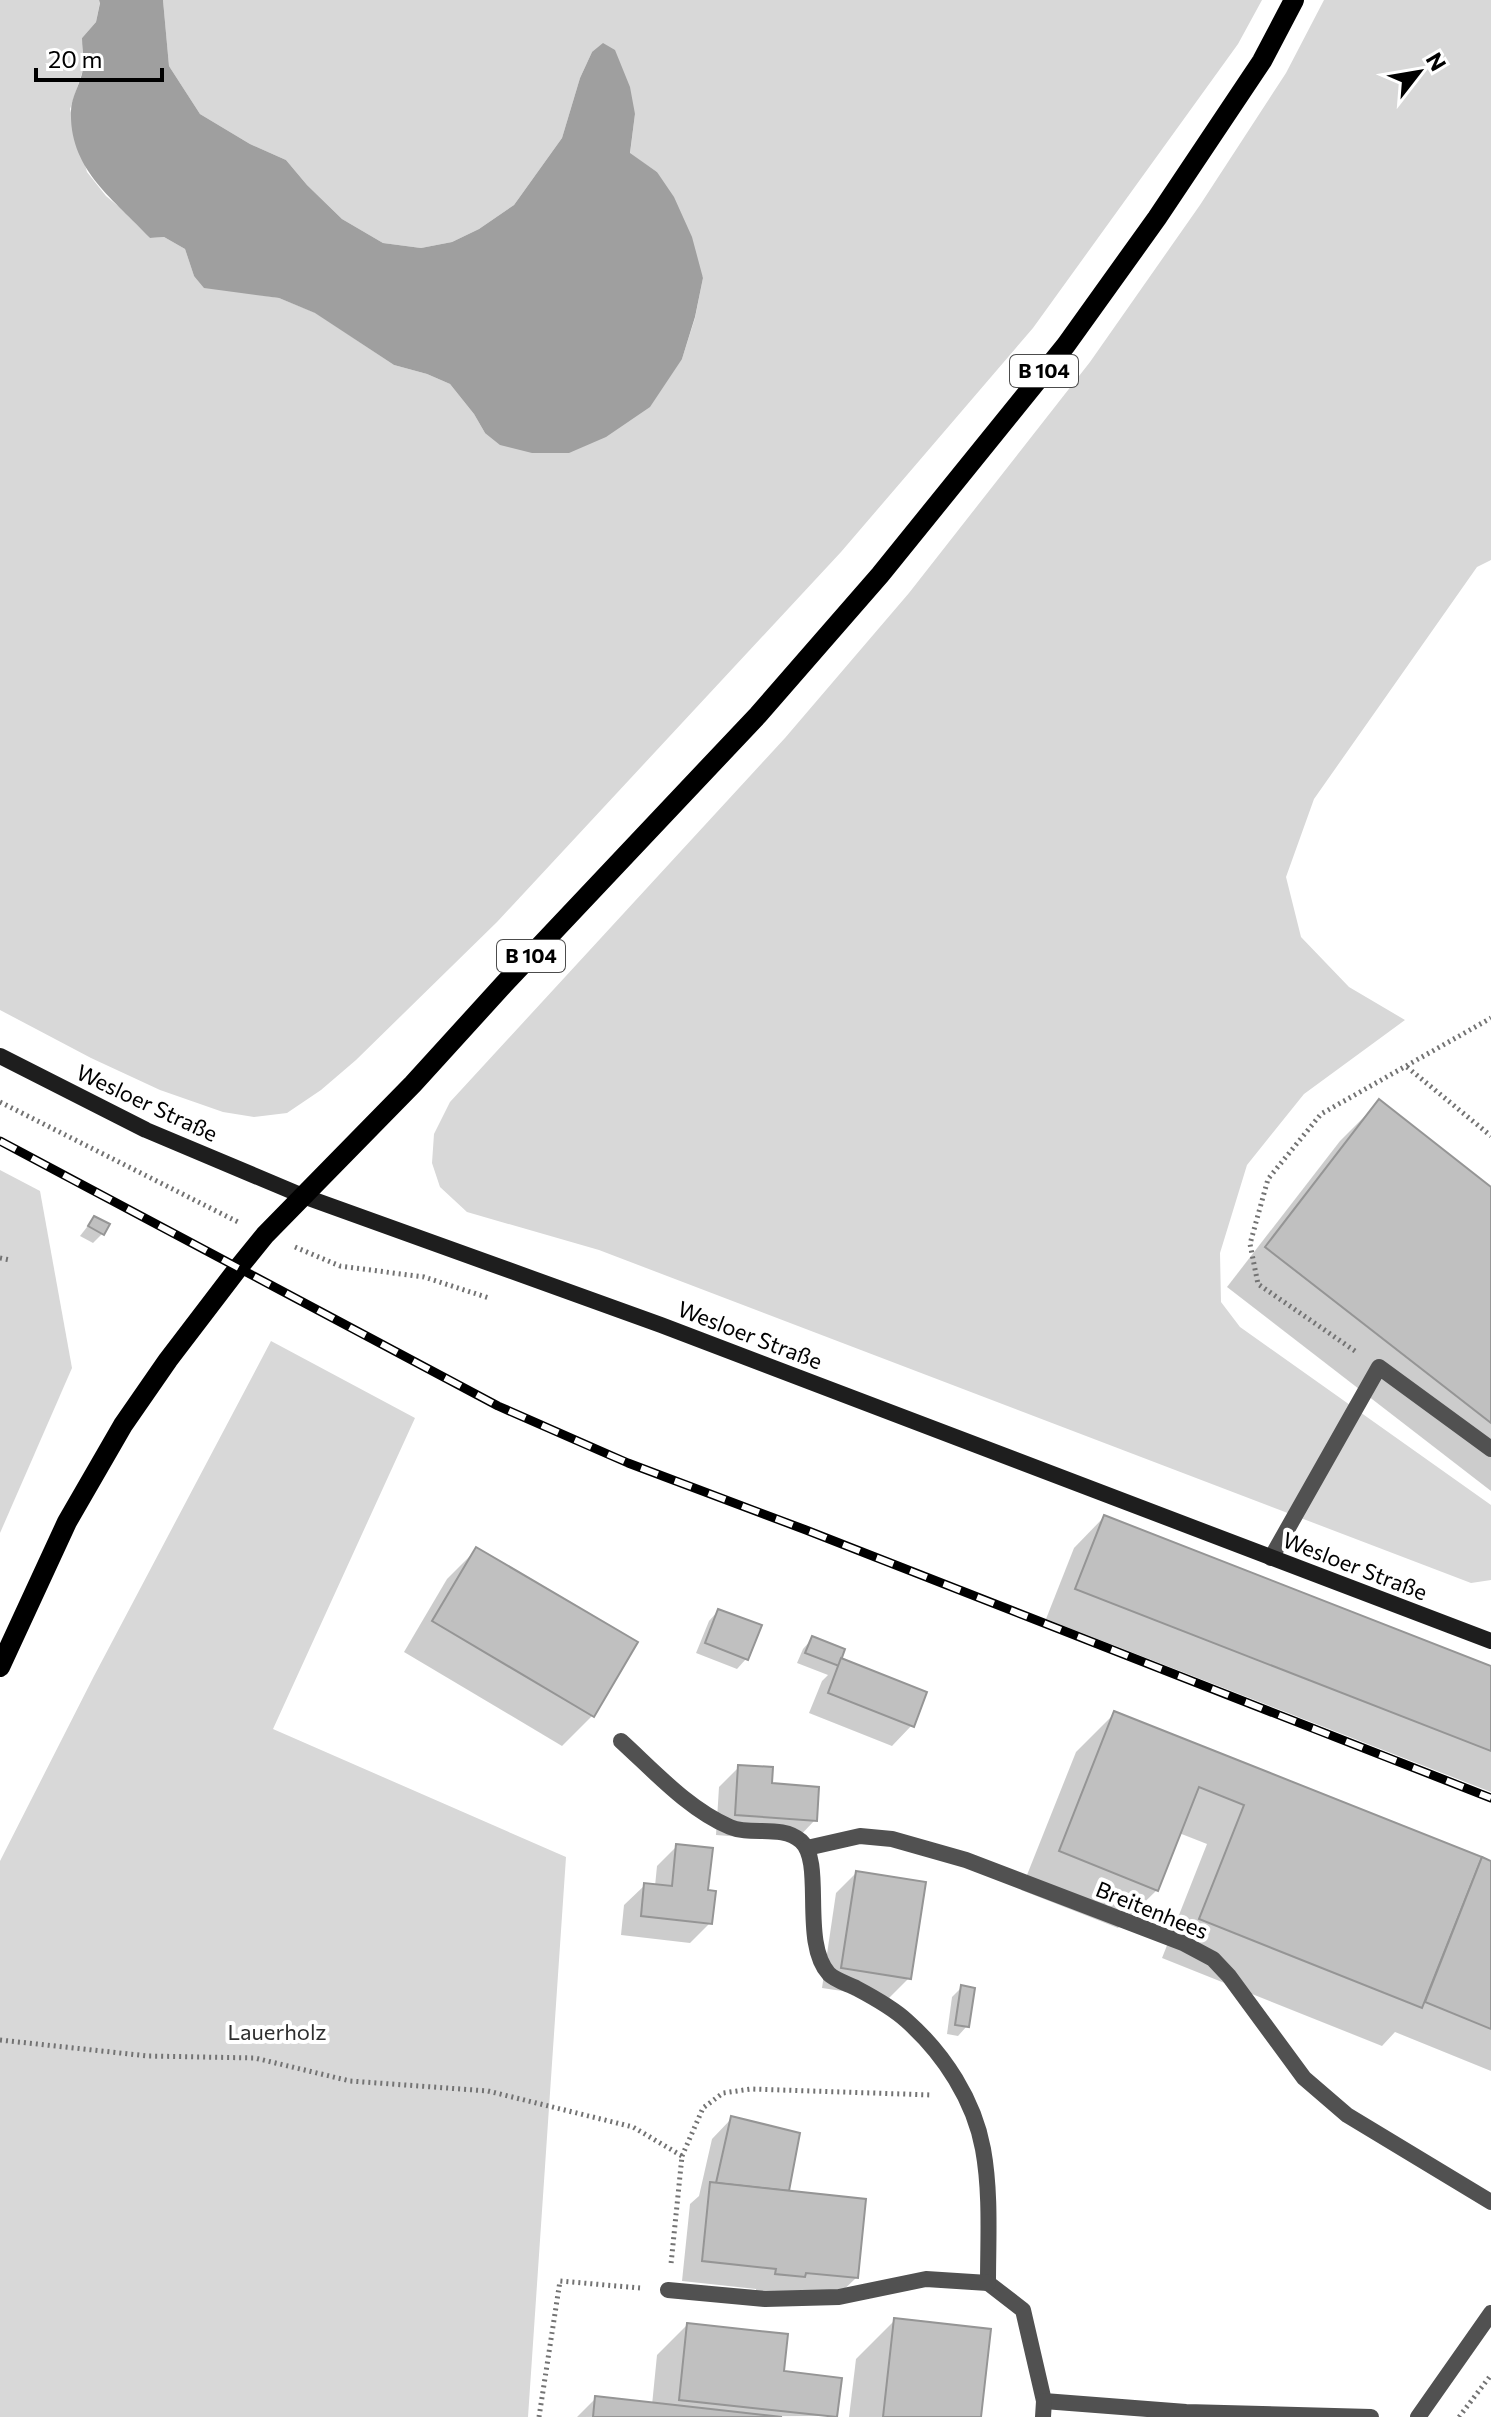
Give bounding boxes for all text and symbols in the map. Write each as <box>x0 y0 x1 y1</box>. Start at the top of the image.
scale bar <box>36 32 162 82</box>
north arrow <box>1379 32 1459 112</box>
text: 20 m <box>48 44 102 73</box>
text: N <box>1421 47 1452 75</box>
road number: B 104 <box>1010 355 1078 387</box>
road number: B 104 <box>497 940 565 972</box>
street label: Wesloer Straße <box>72 1058 222 1147</box>
street label: Wesloer Straße <box>674 1295 826 1374</box>
street label: Wesloer Straße <box>1279 1526 1431 1605</box>
street label: Breitenhees <box>1092 1875 1212 1944</box>
park label: Lauerholz <box>227 2018 327 2045</box>

